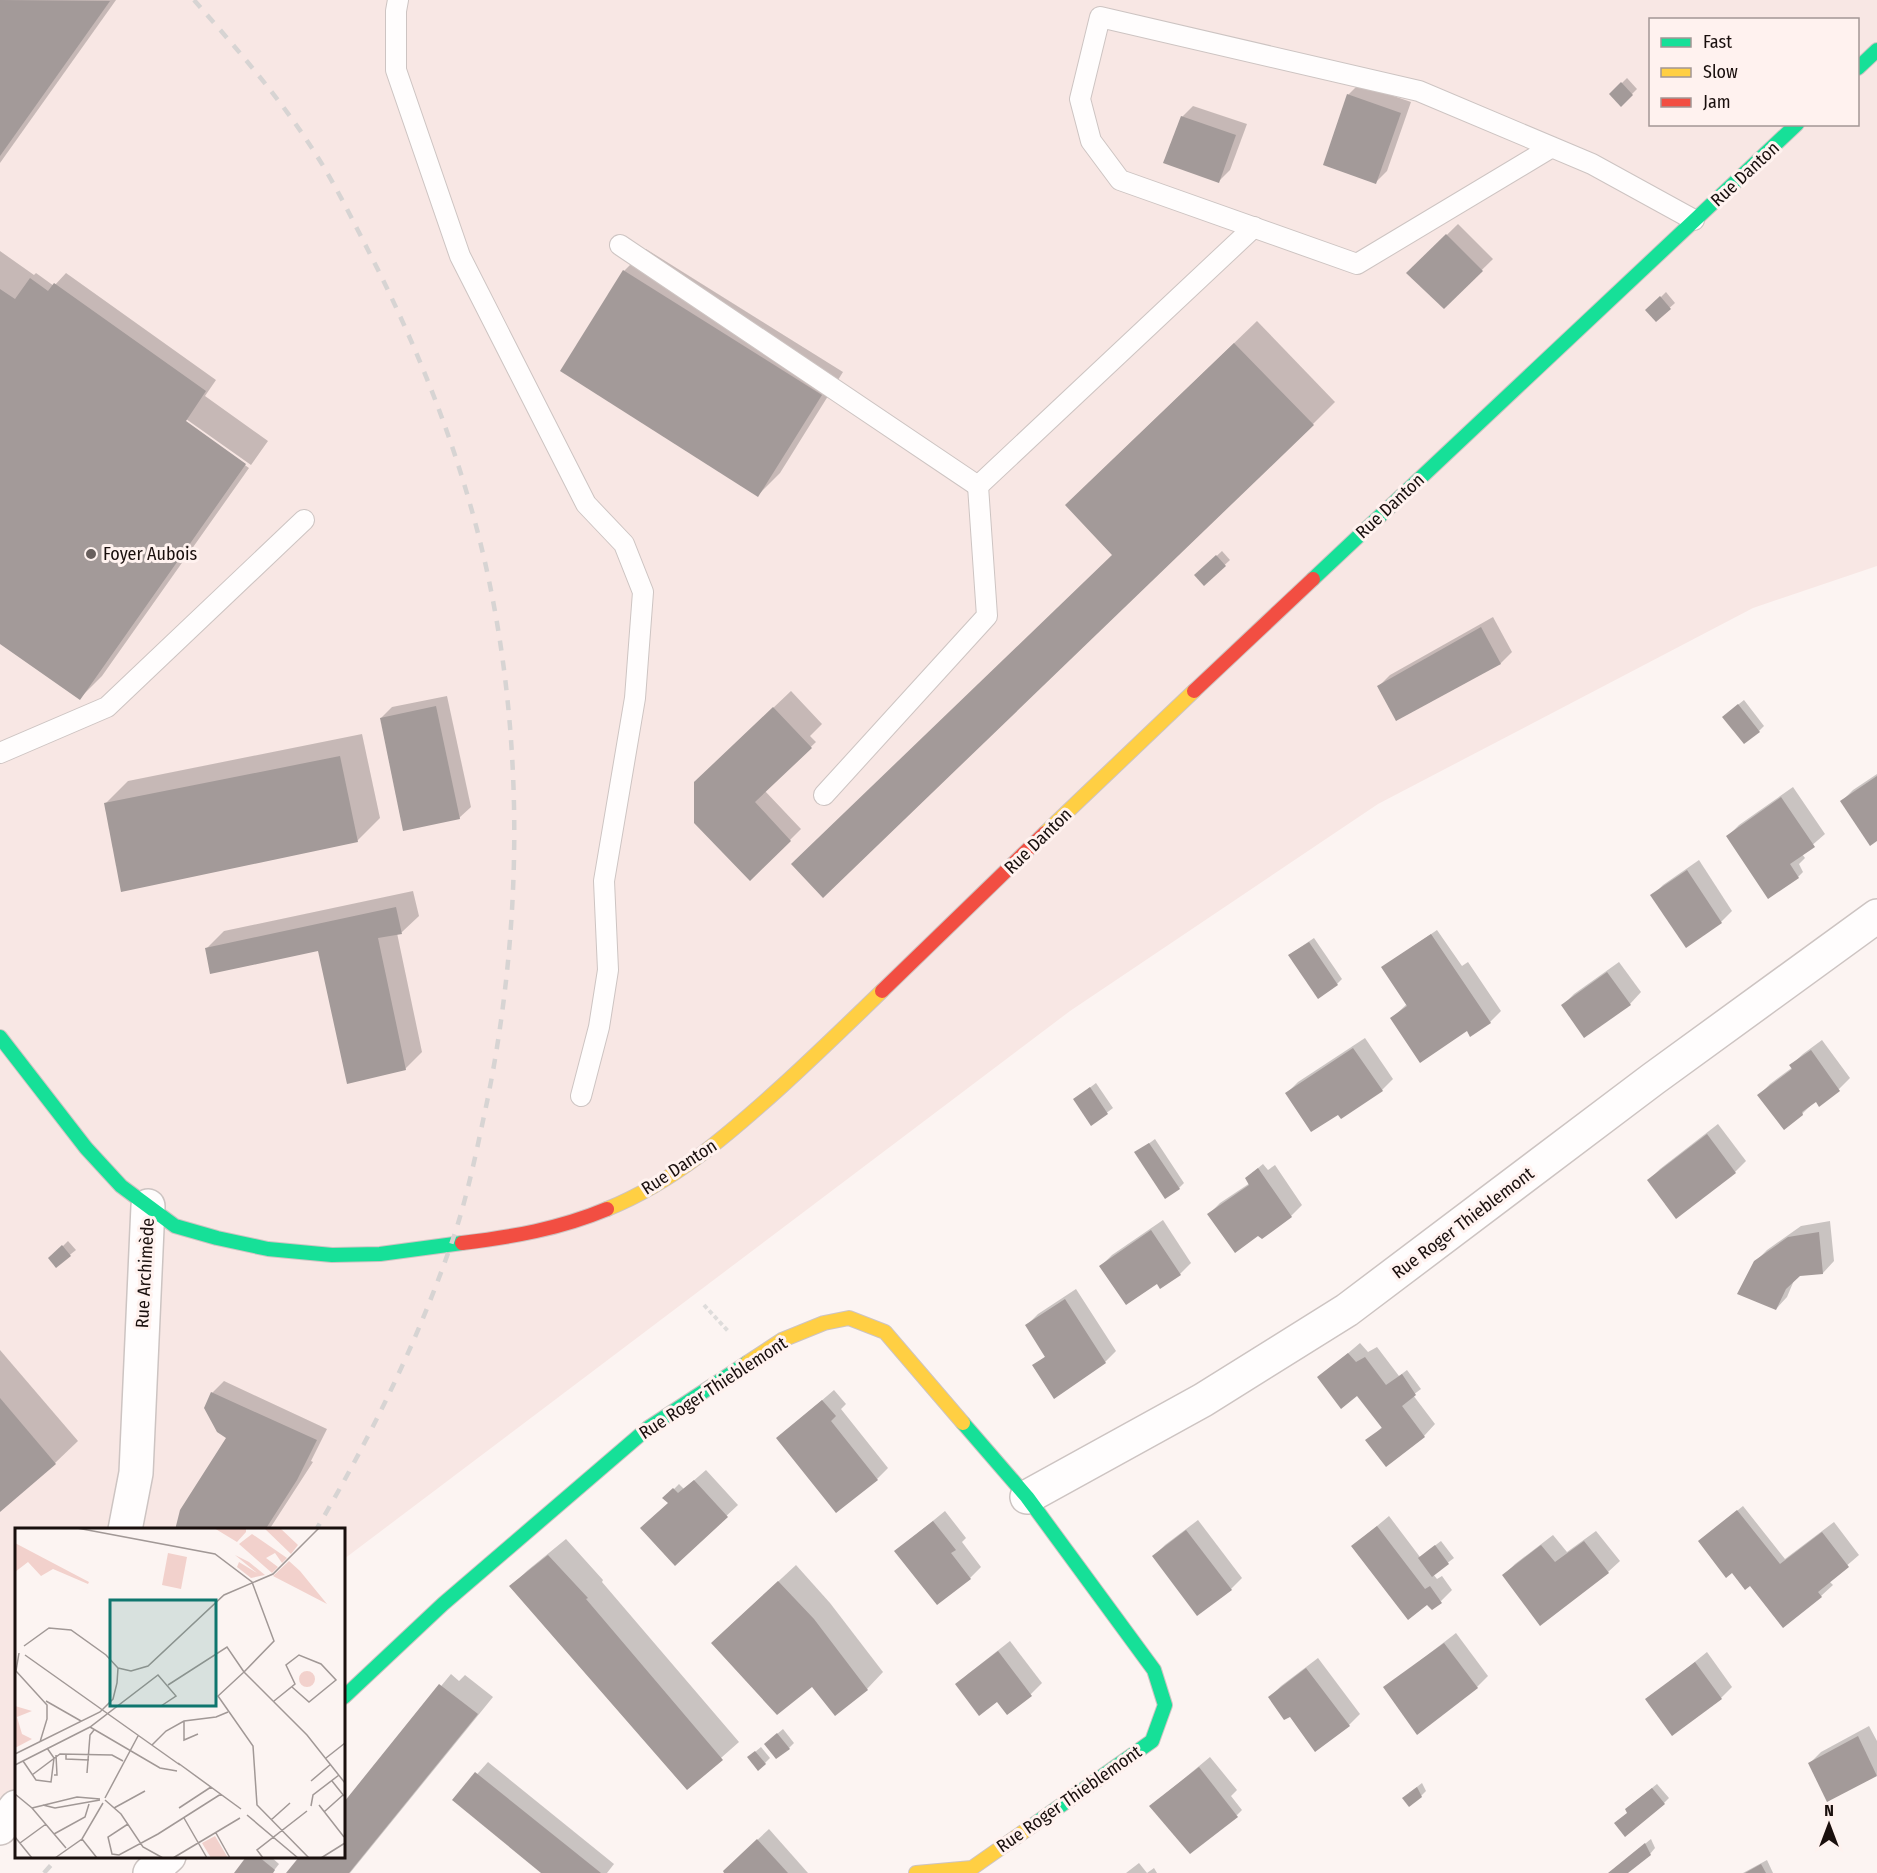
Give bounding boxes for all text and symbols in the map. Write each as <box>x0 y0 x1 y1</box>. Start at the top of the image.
legend <box>1649 18 1859 126</box>
text: Fast <box>1703 31 1732 53</box>
text: Slow <box>1703 61 1738 83</box>
text: Jam <box>1703 91 1731 113</box>
street label: Rue Danton <box>1706 137 1784 211</box>
street label: Rue Danton <box>1351 469 1429 543</box>
place label: Foyer Aubois <box>103 543 197 565</box>
marker: Foyer Aubois <box>84 547 98 561</box>
street label: Rue Danton <box>1000 803 1076 879</box>
street label: Rue Danton <box>637 1134 721 1200</box>
street label: Rue Roger Thieblemont <box>1388 1162 1538 1284</box>
street label: Rue Archimède <box>131 1217 159 1329</box>
street label: Rue Roger Thieblemont <box>635 1332 791 1444</box>
inset map <box>15 1528 345 1858</box>
street label: Rue Roger Thieblemont <box>992 1741 1146 1857</box>
north arrow <box>1799 1795 1859 1855</box>
text: N <box>1824 1801 1834 1820</box>

